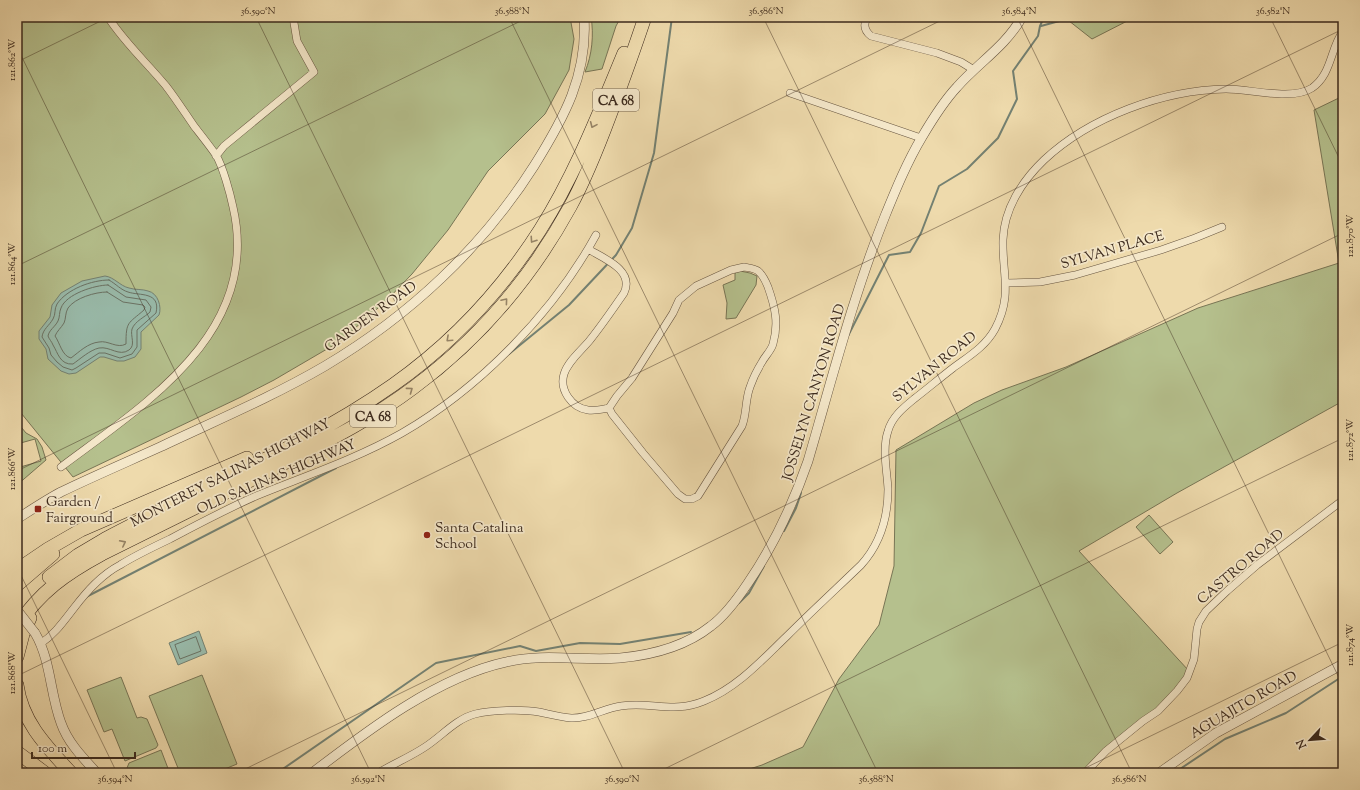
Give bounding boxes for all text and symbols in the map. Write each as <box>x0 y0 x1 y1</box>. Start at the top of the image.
text: 36.590°N <box>240 4 276 19</box>
text: 36.588°N <box>494 4 530 19</box>
text: 36.586°N <box>748 4 784 19</box>
text: 36.584°N <box>1001 4 1037 19</box>
text: 36.582°N <box>1256 4 1290 19</box>
text: 121.862°W <box>5 39 20 81</box>
road number: CA 68 <box>593 89 639 111</box>
one-way arrow <box>590 121 598 128</box>
text: 121.870°W <box>1343 215 1358 257</box>
street label: SYLVAN PLACE <box>1059 226 1167 275</box>
one-way arrow <box>530 236 538 243</box>
text: 121.864°W <box>5 243 20 285</box>
street label: GARDEN ROAD <box>321 277 422 358</box>
one-way arrow <box>500 299 507 306</box>
street label: JOSSELYN CANYON ROAD <box>778 302 851 485</box>
street label: SYLVAN ROAD <box>889 327 982 408</box>
one-way arrow <box>447 334 454 341</box>
one-way arrow <box>406 388 413 395</box>
road number: CA 68 <box>350 405 396 427</box>
street label: MONTEREY SALINAS HIGHWAY <box>127 414 334 533</box>
text: 121.872°W <box>1343 419 1358 461</box>
street label: OLD SALINAS HIGHWAY <box>194 435 360 521</box>
text: 121.866°W <box>5 448 20 490</box>
place label: Garden / Fairground <box>46 493 113 529</box>
marker: Garden / Fairground <box>33 504 43 514</box>
place label: Santa Catalina School <box>435 519 524 555</box>
street label: CASTRO ROAD <box>1194 525 1289 610</box>
marker: Santa Catalina School <box>422 530 432 540</box>
one-way arrow <box>119 541 126 548</box>
text: 121.874°W <box>1343 624 1358 666</box>
text: 121.868°W <box>5 652 20 694</box>
street label: AGUAJITO ROAD <box>1187 667 1301 745</box>
north arrow <box>1290 720 1330 760</box>
scale bar <box>32 734 135 760</box>
text: N <box>1293 736 1311 752</box>
text: 100 m <box>38 740 67 758</box>
text: 36.594°N <box>97 772 133 787</box>
text: 36.592°N <box>351 772 385 787</box>
text: 36.590°N <box>604 772 640 787</box>
text: 36.588°N <box>858 772 894 787</box>
text: 36.586°N <box>1111 772 1147 787</box>

